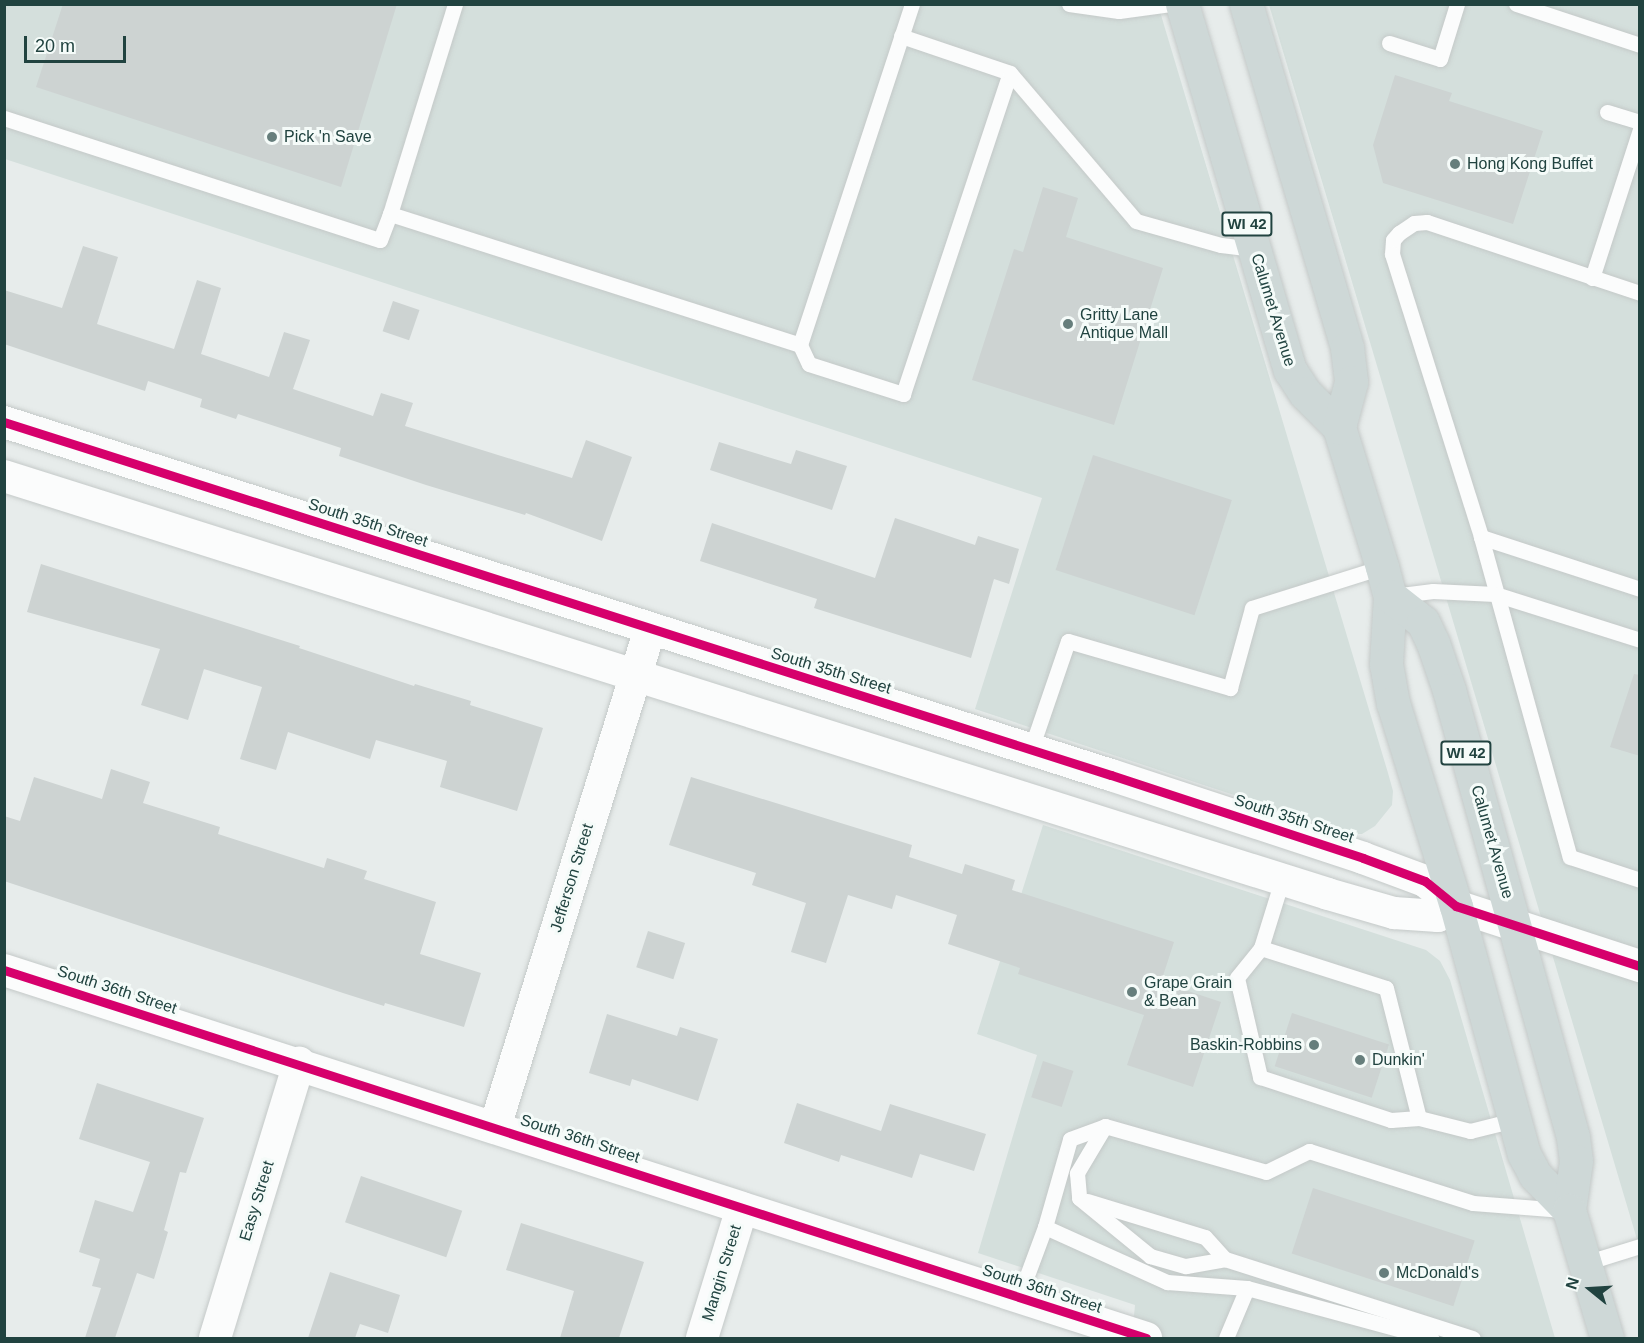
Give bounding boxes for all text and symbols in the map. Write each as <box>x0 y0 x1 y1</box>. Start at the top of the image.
scale bar <box>27 24 129 62</box>
text: 20 m <box>35 36 75 56</box>
place label: Pick 'n Save <box>284 127 372 147</box>
marker: Pick 'n Save <box>265 130 279 144</box>
place label: Hong Kong Buffet <box>1467 154 1593 174</box>
marker: Hong Kong Buffet <box>1448 157 1462 171</box>
road number: WI 42 <box>1220 212 1274 236</box>
street label: Calumet Avenue <box>1247 251 1299 369</box>
place label: Gritty Lane Antique Mall <box>1080 305 1168 343</box>
marker: Gritty Lane Antique Mall <box>1061 317 1075 331</box>
street label: South 35th Street <box>306 495 430 551</box>
street label: South 35th Street <box>769 644 893 698</box>
road number: WI 42 <box>1439 741 1493 765</box>
street label: Calumet Avenue <box>1467 783 1517 901</box>
street label: South 35th Street <box>1232 791 1356 847</box>
street label: Jefferson Street <box>546 821 598 935</box>
street label: South 36th Street <box>55 962 179 1018</box>
place label: Grape Grain & Bean <box>1144 973 1232 1011</box>
marker: Grape Grain & Bean <box>1125 985 1139 999</box>
place label: Baskin-Robbins <box>1190 1035 1302 1055</box>
marker: Baskin-Robbins <box>1307 1038 1321 1052</box>
place label: Dunkin' <box>1372 1050 1425 1070</box>
marker: Dunkin' <box>1353 1053 1367 1067</box>
street label: South 36th Street <box>518 1111 642 1167</box>
street label: Easy Street <box>236 1159 278 1243</box>
street label: Mangin Street <box>698 1223 746 1323</box>
north arrow <box>1560 1259 1620 1319</box>
street label: South 36th Street <box>980 1261 1104 1317</box>
place label: McDonald's <box>1396 1263 1479 1283</box>
marker: McDonald's <box>1377 1266 1391 1280</box>
text: N <box>1563 1275 1582 1291</box>

